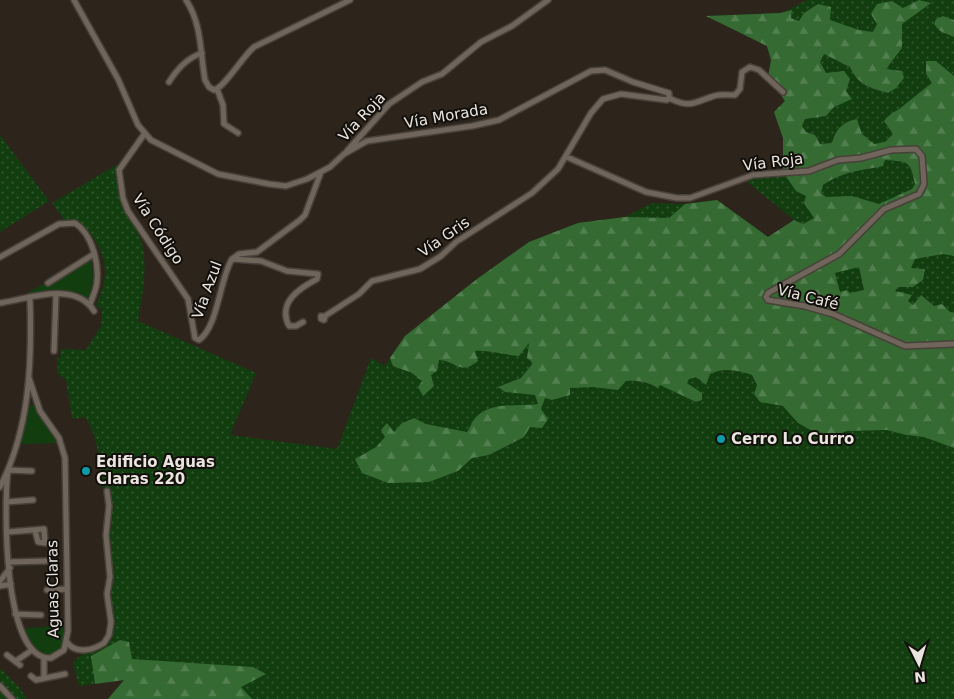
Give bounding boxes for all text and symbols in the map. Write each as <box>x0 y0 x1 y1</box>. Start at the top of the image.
street label: Vía Roja <box>335 89 389 145</box>
street label: Vía Morada <box>403 100 489 132</box>
street label: Vía Roja <box>742 149 804 175</box>
street label: Vía Código <box>129 190 187 268</box>
street label: Vía Gris <box>415 213 473 261</box>
street label: Vía Azul <box>188 259 226 321</box>
street label: Vía Café <box>775 281 841 313</box>
place label: Cerro Lo Curro <box>731 430 854 448</box>
marker: Cerro Lo Curro <box>715 433 727 445</box>
place label: Edificio Aguas Claras 220 <box>96 453 215 488</box>
marker: Edificio Aguas Claras 220 <box>80 465 92 477</box>
street label: Aguas Claras <box>43 540 63 638</box>
north arrow <box>894 639 944 689</box>
text: N <box>914 668 927 685</box>

